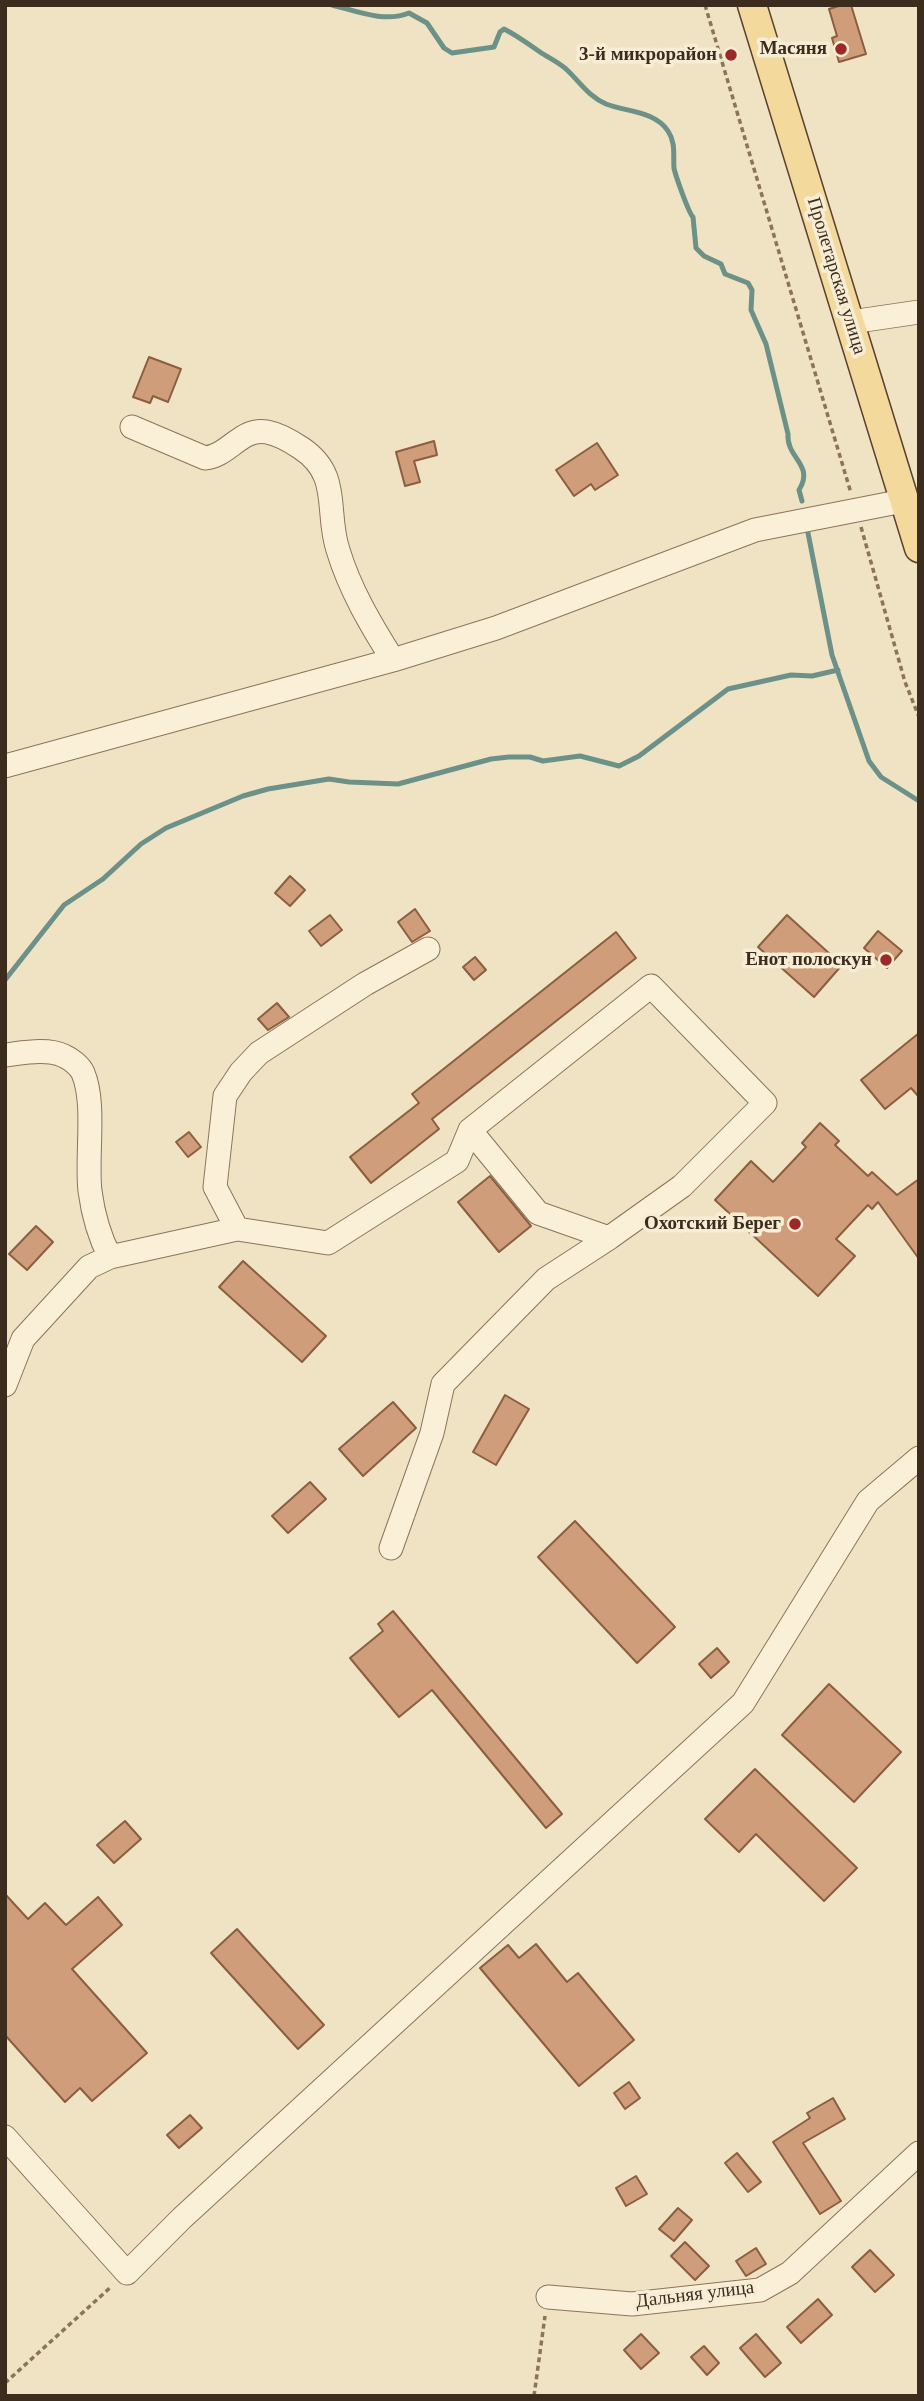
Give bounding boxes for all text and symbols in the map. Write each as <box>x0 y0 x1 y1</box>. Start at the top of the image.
place label: Масяня <box>760 38 827 60</box>
marker: Масяня <box>833 41 849 57</box>
place label: 3-й микрорайон <box>579 44 717 66</box>
marker: 3-й микрорайон <box>723 47 739 63</box>
street label: Пролетарская улица <box>801 195 871 357</box>
place label: Енот полоскун <box>745 949 872 971</box>
marker: Енот полоскун <box>878 952 894 968</box>
place label: Охотский Берег <box>644 1213 781 1235</box>
marker: Охотский Берег <box>787 1216 803 1232</box>
street label: Дальняя улица <box>635 2276 755 2314</box>

